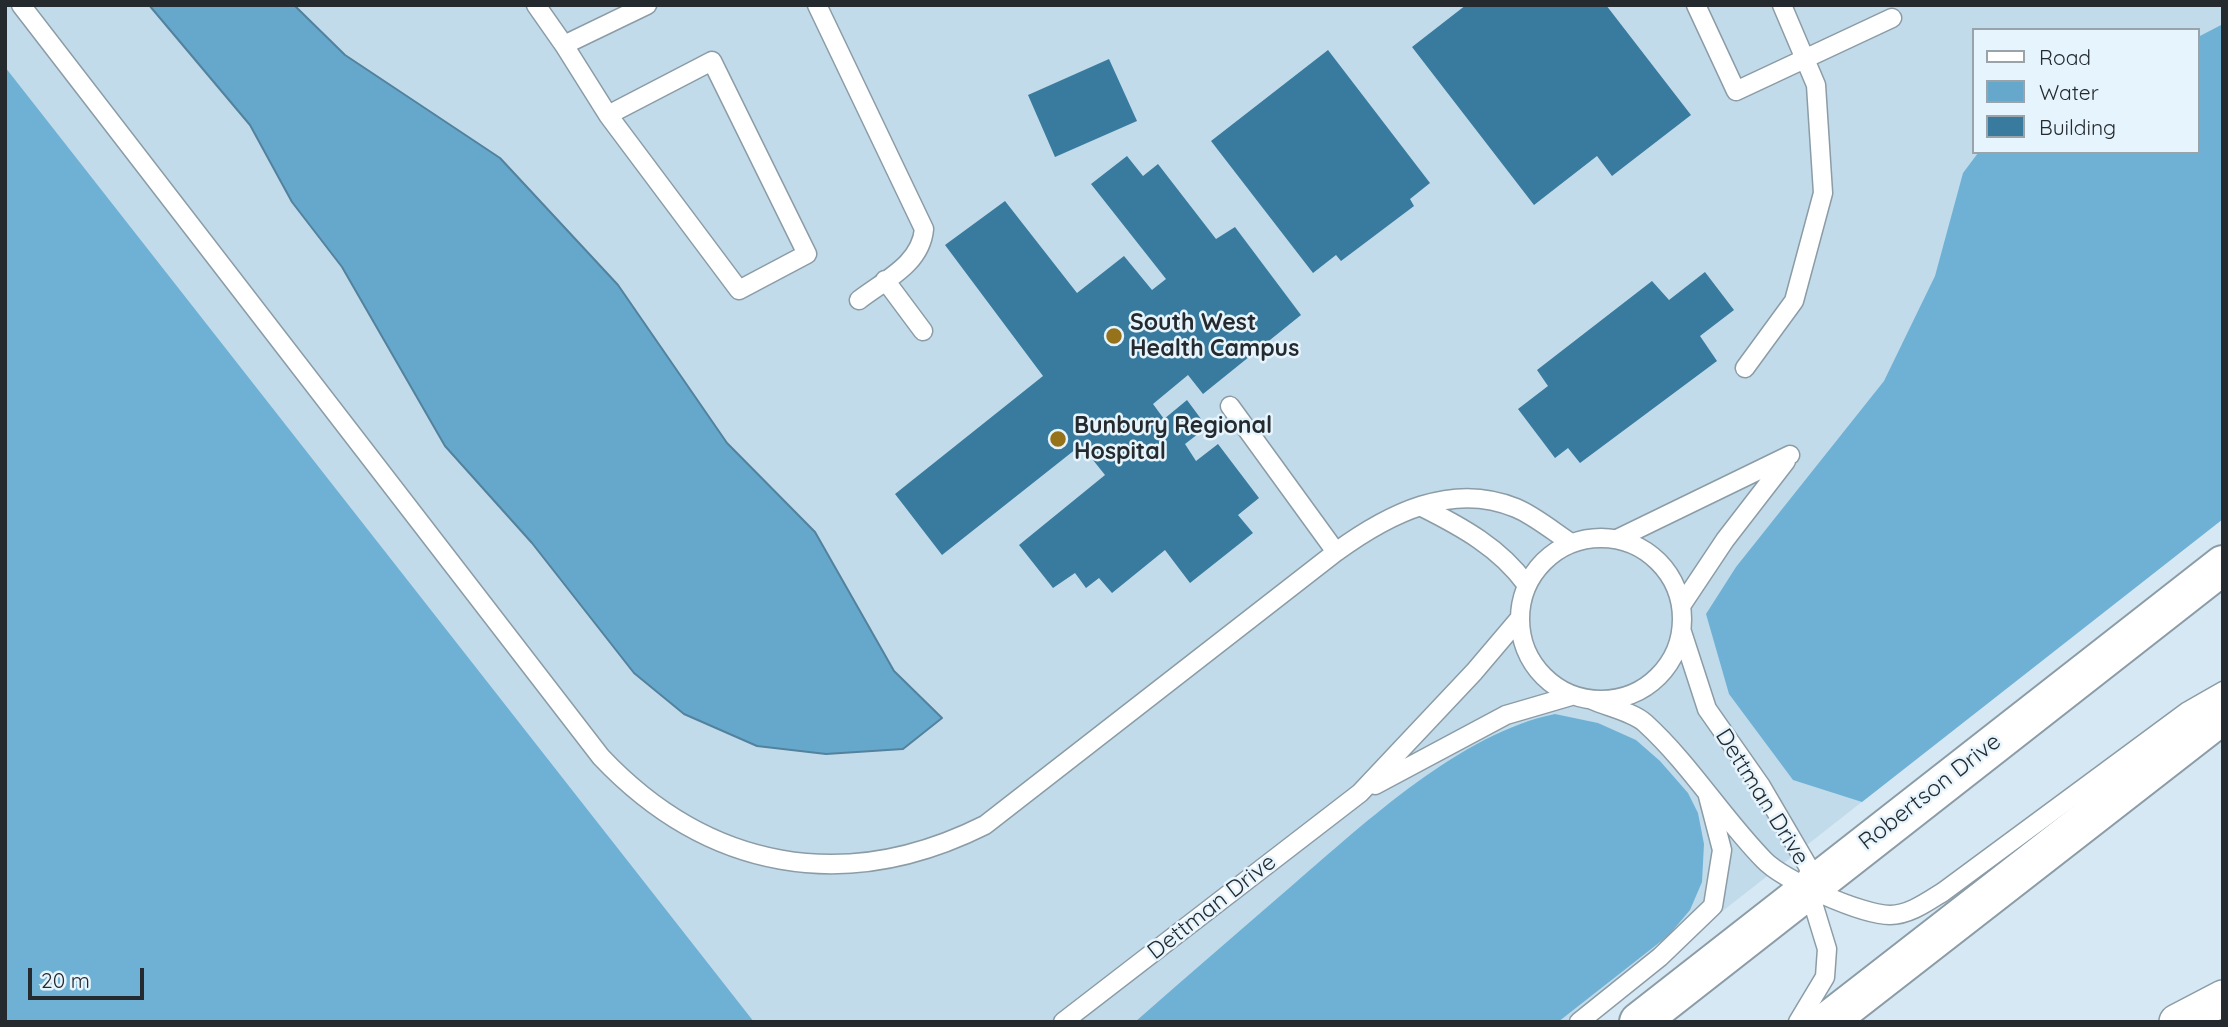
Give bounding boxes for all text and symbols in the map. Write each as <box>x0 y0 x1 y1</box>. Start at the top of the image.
legend <box>1972 28 2200 154</box>
text: Road <box>2039 44 2091 70</box>
text: Water <box>2039 79 2099 105</box>
text: Building <box>2039 114 2116 140</box>
place label: South West Health Campus <box>1130 309 1299 363</box>
marker: South West Health Campus <box>1104 326 1124 346</box>
place label: Bunbury Regional Hospital <box>1074 412 1272 466</box>
marker: Bunbury Regional Hospital <box>1048 429 1068 449</box>
street label: Dettman Drive <box>1709 724 1815 870</box>
street label: Robertson Drive <box>1853 728 2007 856</box>
street label: Dettman Drive <box>1142 848 1282 966</box>
scale bar <box>32 954 147 998</box>
text: 20 m <box>41 967 90 993</box>

